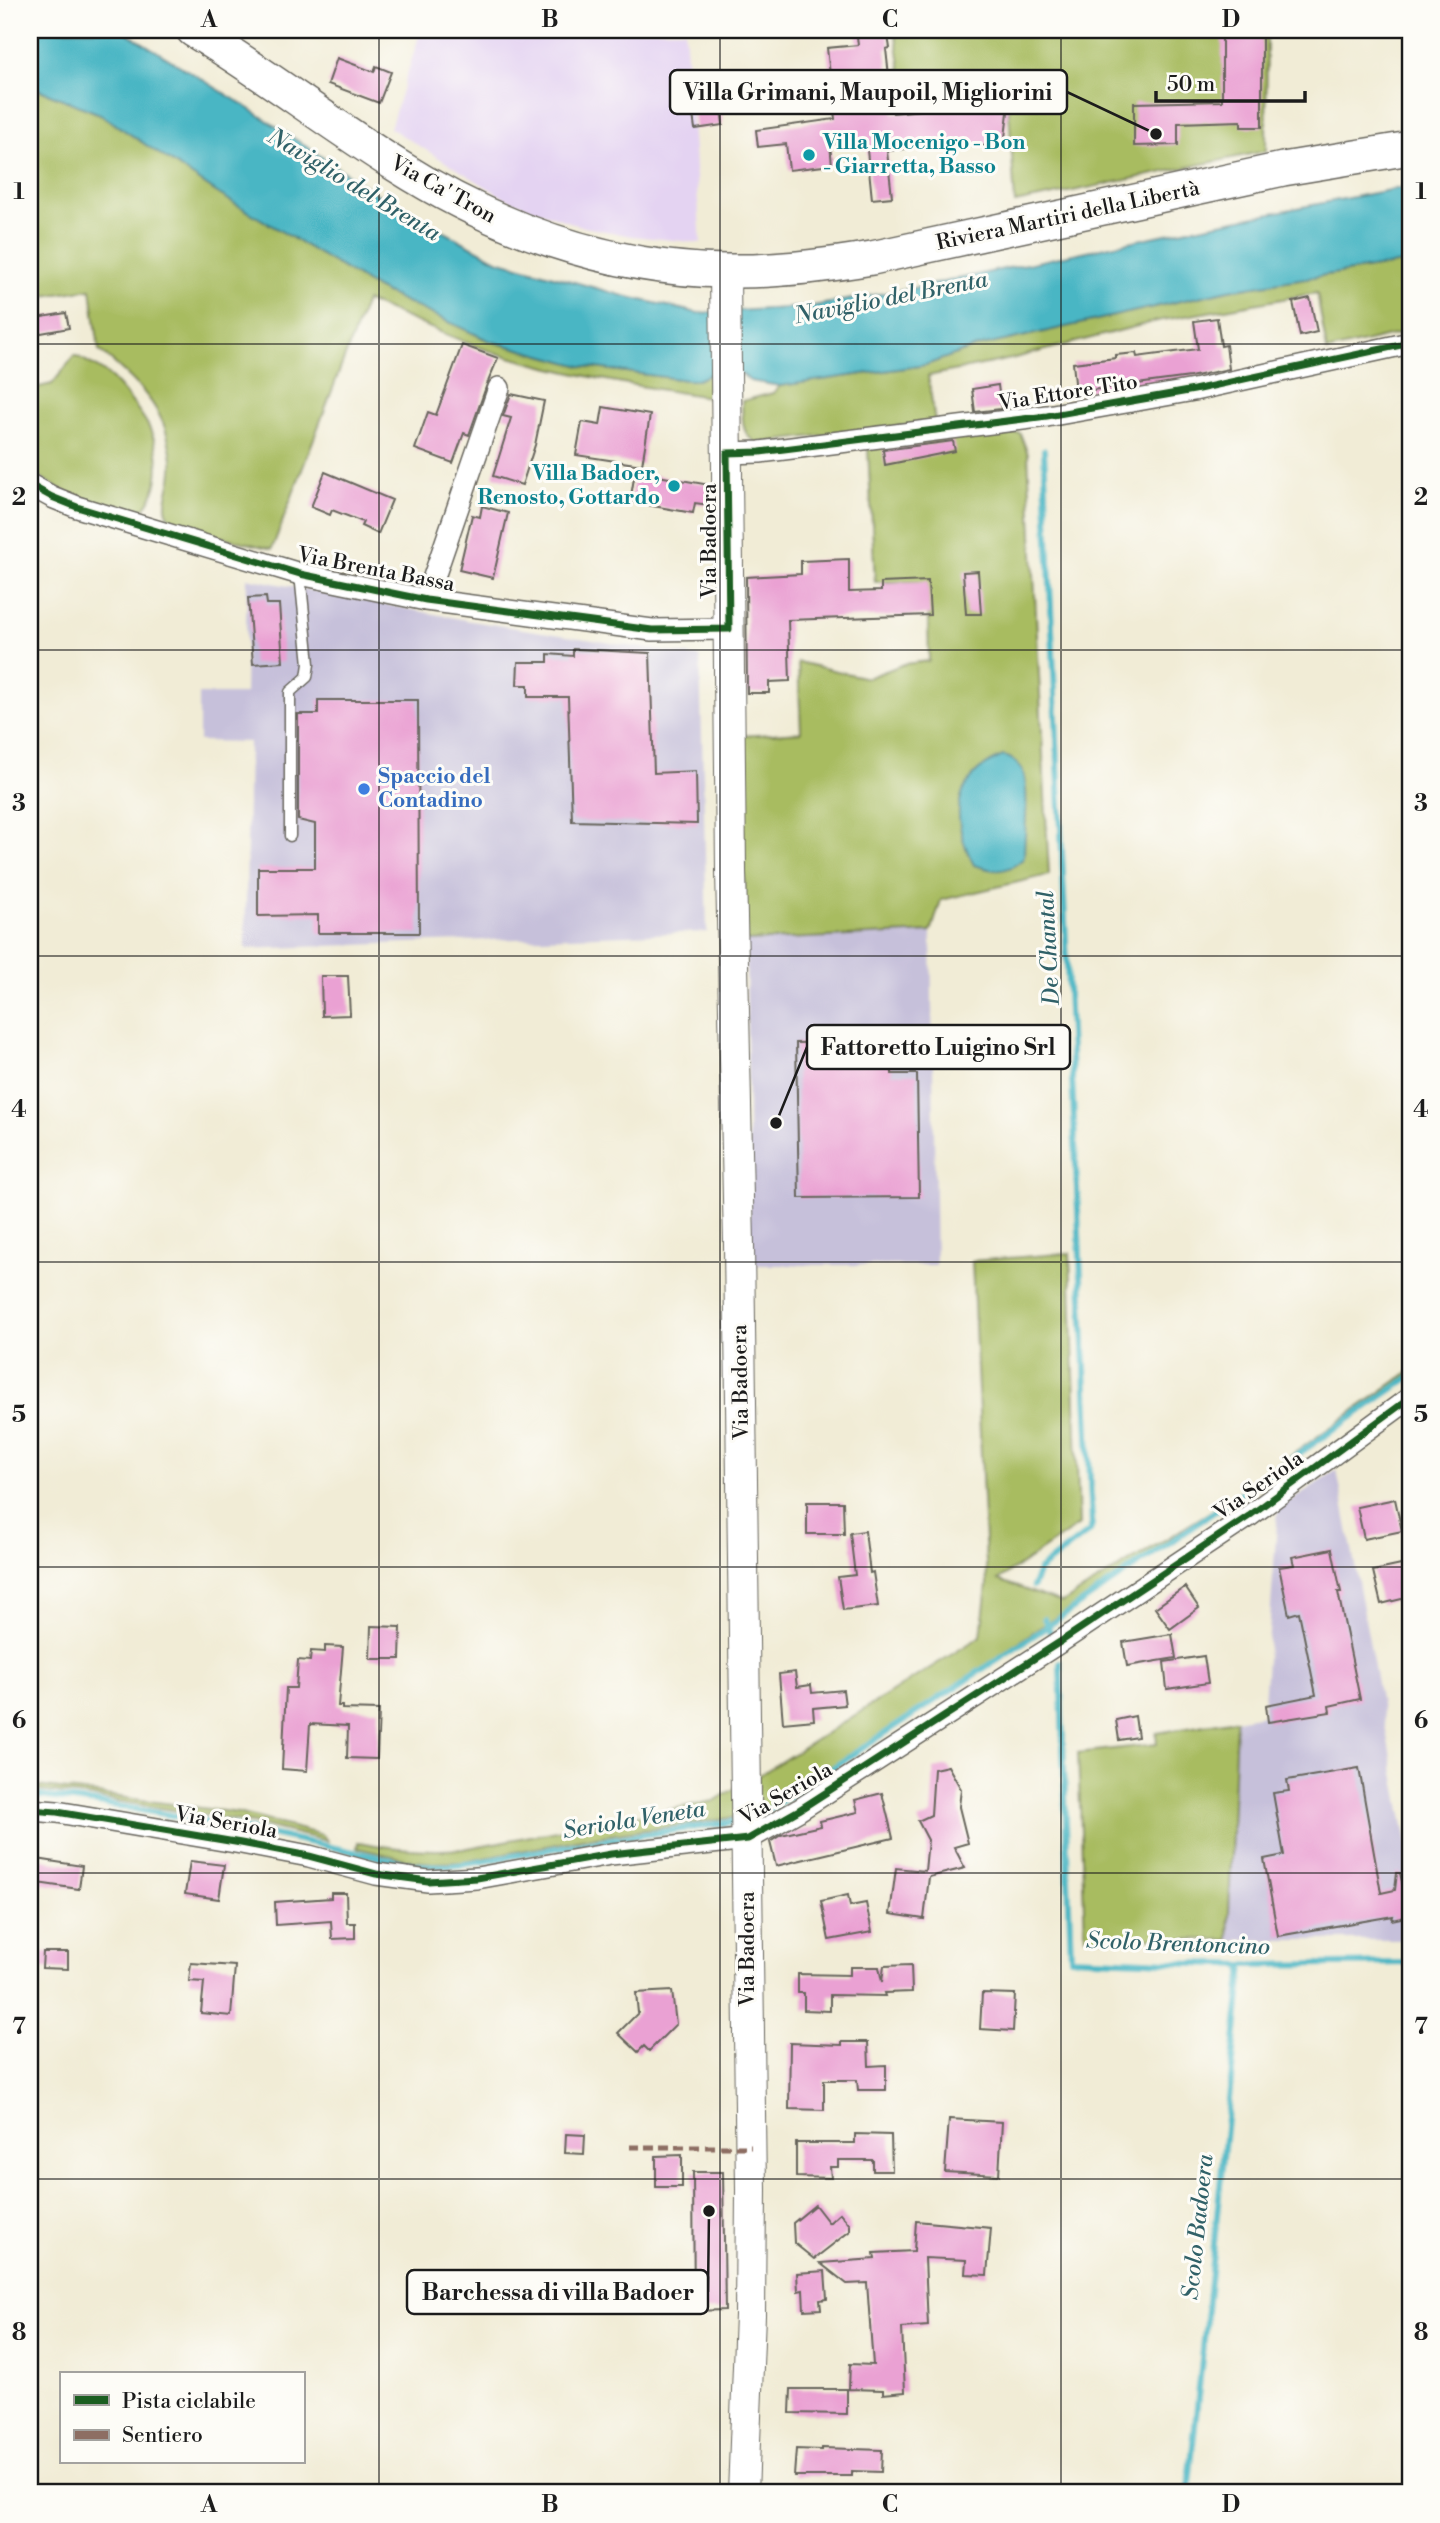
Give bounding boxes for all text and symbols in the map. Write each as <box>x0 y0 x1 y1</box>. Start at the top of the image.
text: A <box>200 6 218 34</box>
text: B <box>541 6 559 34</box>
text: C <box>882 6 898 34</box>
text: D <box>1222 6 1240 34</box>
scale bar <box>1156 60 1305 104</box>
callout: Villa Grimani, Maupoil, Migliorini <box>670 70 1067 114</box>
text: 50 m <box>1167 72 1215 98</box>
text: Villa Grimani, Maupoil, Migliorini <box>683 79 1052 107</box>
water label: Naviglio del Brenta <box>262 122 446 248</box>
place label: Villa Mocenigo - Bon - Giarretta, Basso <box>822 130 1026 180</box>
marker: Villa Mocenigo - Bon - Giarretta, Basso <box>801 147 817 163</box>
street label: Via Ca' Tron <box>385 150 501 230</box>
street label: Riviera Martiri della Libertà <box>934 175 1202 257</box>
text: 1 <box>13 178 25 206</box>
text: 1 <box>1415 178 1427 206</box>
water label: Naviglio del Brenta <box>791 265 990 331</box>
street label: Via Ettore Tito <box>995 369 1140 417</box>
place label: Villa Badoer, Renosto, Gottardo <box>477 461 660 511</box>
marker: Villa Badoer, Renosto, Gottardo <box>666 478 682 494</box>
street label: Via Badoera <box>697 483 723 600</box>
text: 2 <box>12 484 26 512</box>
text: 2 <box>1414 484 1428 512</box>
street label: Via Brenta Bassa <box>294 542 457 598</box>
place label: Spaccio del Contadino <box>378 764 490 814</box>
marker: Spaccio del Contadino <box>356 781 372 797</box>
text: 3 <box>12 790 26 818</box>
text: 3 <box>1414 790 1428 818</box>
water label: De Chantal <box>1032 889 1066 1007</box>
callout: Fattoretto Luigino Srl <box>807 1025 1070 1069</box>
text: Fattoretto Luigino Srl <box>820 1034 1056 1062</box>
text: 4 <box>11 1096 27 1124</box>
text: 4 <box>1413 1096 1429 1124</box>
street label: Via Badoera <box>727 1324 755 1441</box>
text: 5 <box>12 1401 26 1429</box>
text: 5 <box>1414 1401 1428 1429</box>
street label: Via Seriola <box>1208 1445 1309 1527</box>
text: 6 <box>12 1707 26 1735</box>
text: 6 <box>1414 1707 1428 1735</box>
street label: Via Seriola <box>734 1757 838 1832</box>
water label: Seriola Veneta <box>561 1795 707 1845</box>
street label: Via Seriola <box>172 1801 280 1845</box>
street label: Via Badoera <box>735 1891 761 2008</box>
water label: Scolo Brentoncino <box>1086 1927 1270 1961</box>
text: 7 <box>12 2013 26 2041</box>
text: 7 <box>1414 2013 1428 2041</box>
water label: Scolo Badoera <box>1176 2153 1220 2301</box>
callout: Barchessa di villa Badoer <box>407 2270 708 2314</box>
text: Barchessa di villa Badoer <box>422 2279 694 2307</box>
text: 8 <box>12 2319 26 2347</box>
text: 8 <box>1414 2319 1428 2347</box>
legend <box>60 2372 304 2464</box>
text: Pista ciclabile <box>122 2389 256 2415</box>
text: Sentiero <box>122 2423 203 2449</box>
text: A <box>200 2491 218 2519</box>
text: B <box>541 2491 559 2519</box>
text: C <box>882 2491 898 2519</box>
text: D <box>1222 2491 1240 2519</box>

